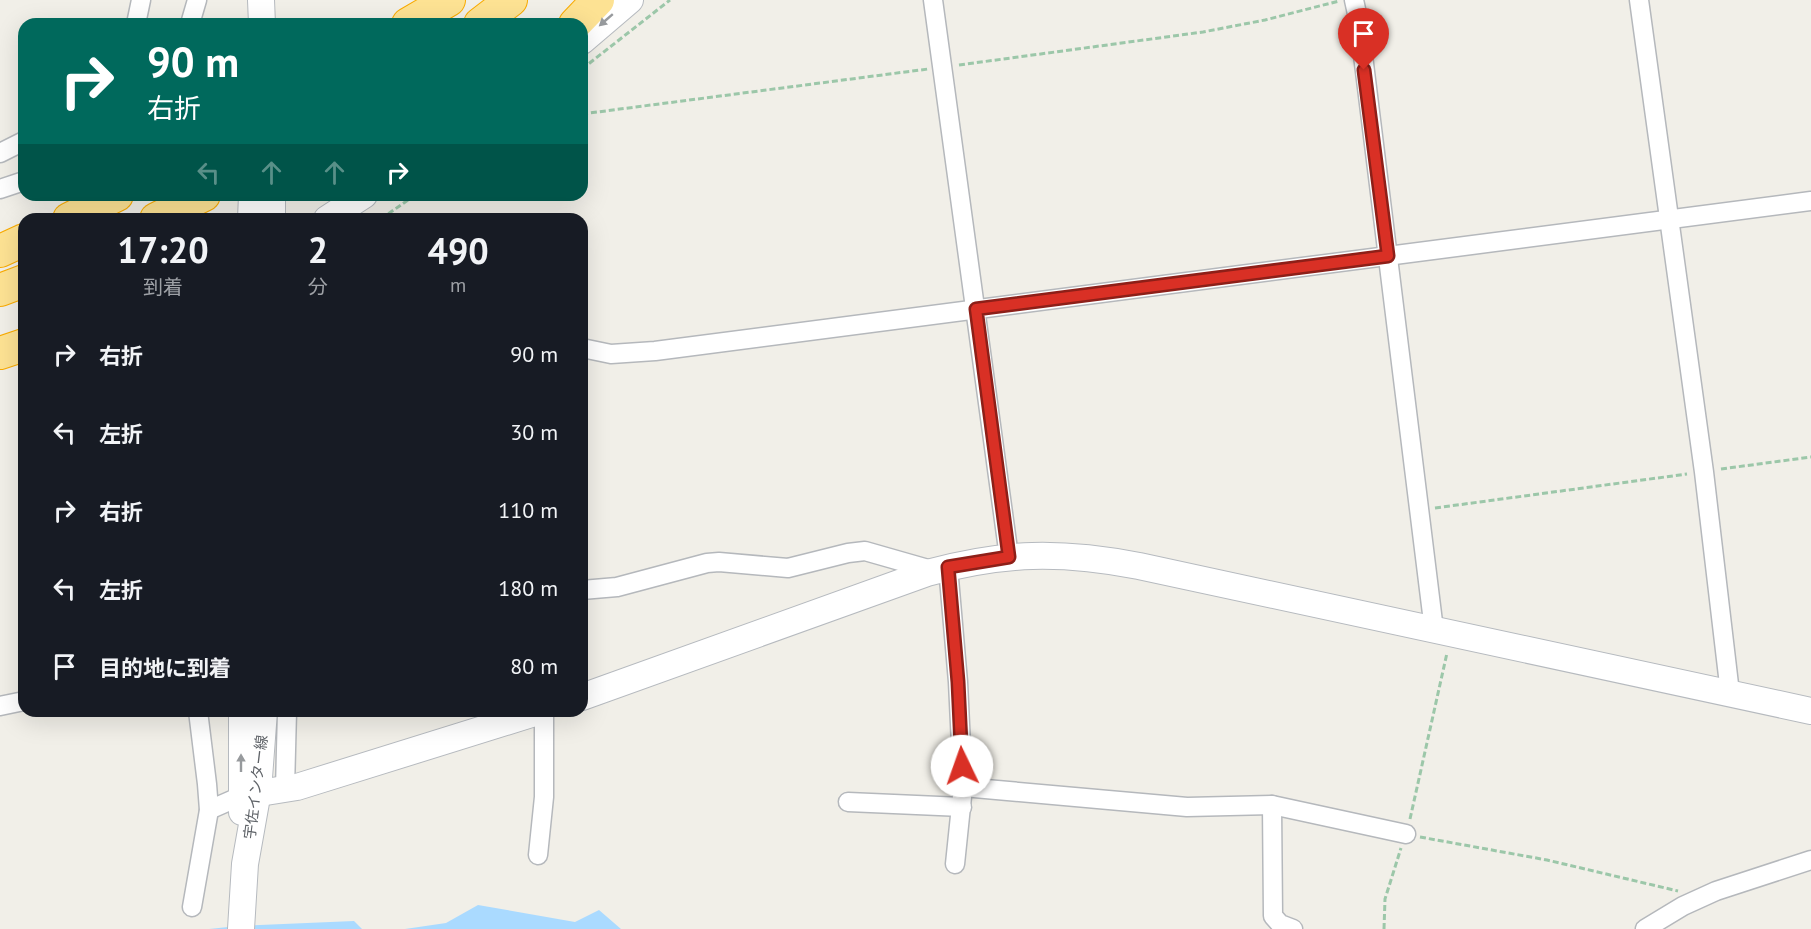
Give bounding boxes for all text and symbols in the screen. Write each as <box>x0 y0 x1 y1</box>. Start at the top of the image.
pin <box>1338 8 1389 70</box>
one-way arrow <box>598 14 614 27</box>
icon: arrive <box>1347 17 1380 50</box>
text: 90 m <box>147 34 239 89</box>
icon: right <box>48 42 126 120</box>
text: 右折 <box>147 91 201 125</box>
icon: left <box>192 156 225 189</box>
icon: ahead <box>255 156 288 189</box>
icon: ahead <box>318 156 351 189</box>
icon: right <box>381 156 414 189</box>
text: 17:20 <box>117 226 209 273</box>
text: 2 <box>308 226 328 273</box>
text: 490 <box>427 227 489 274</box>
text: m <box>450 272 466 298</box>
text: 到着 <box>143 274 183 300</box>
text: 分 <box>308 274 328 300</box>
icon: right <box>48 338 81 371</box>
text: 90 m <box>510 340 558 368</box>
text: 右折 <box>99 342 143 370</box>
icon: left <box>48 416 81 449</box>
text: 30 m <box>510 418 558 446</box>
text: 左折 <box>99 420 143 448</box>
icon: right <box>48 494 81 527</box>
text: 110 m <box>498 496 558 524</box>
text: 右折 <box>99 498 143 526</box>
icon: left <box>48 572 81 605</box>
text: 180 m <box>498 574 558 602</box>
text: 左折 <box>99 576 143 604</box>
icon: arrive <box>48 650 81 683</box>
text: 80 m <box>510 652 558 680</box>
text: 目的地に到着 <box>99 654 231 682</box>
street label: 宇佐インター線 <box>240 734 271 840</box>
position arrow <box>930 734 994 798</box>
one-way arrow <box>236 754 246 773</box>

